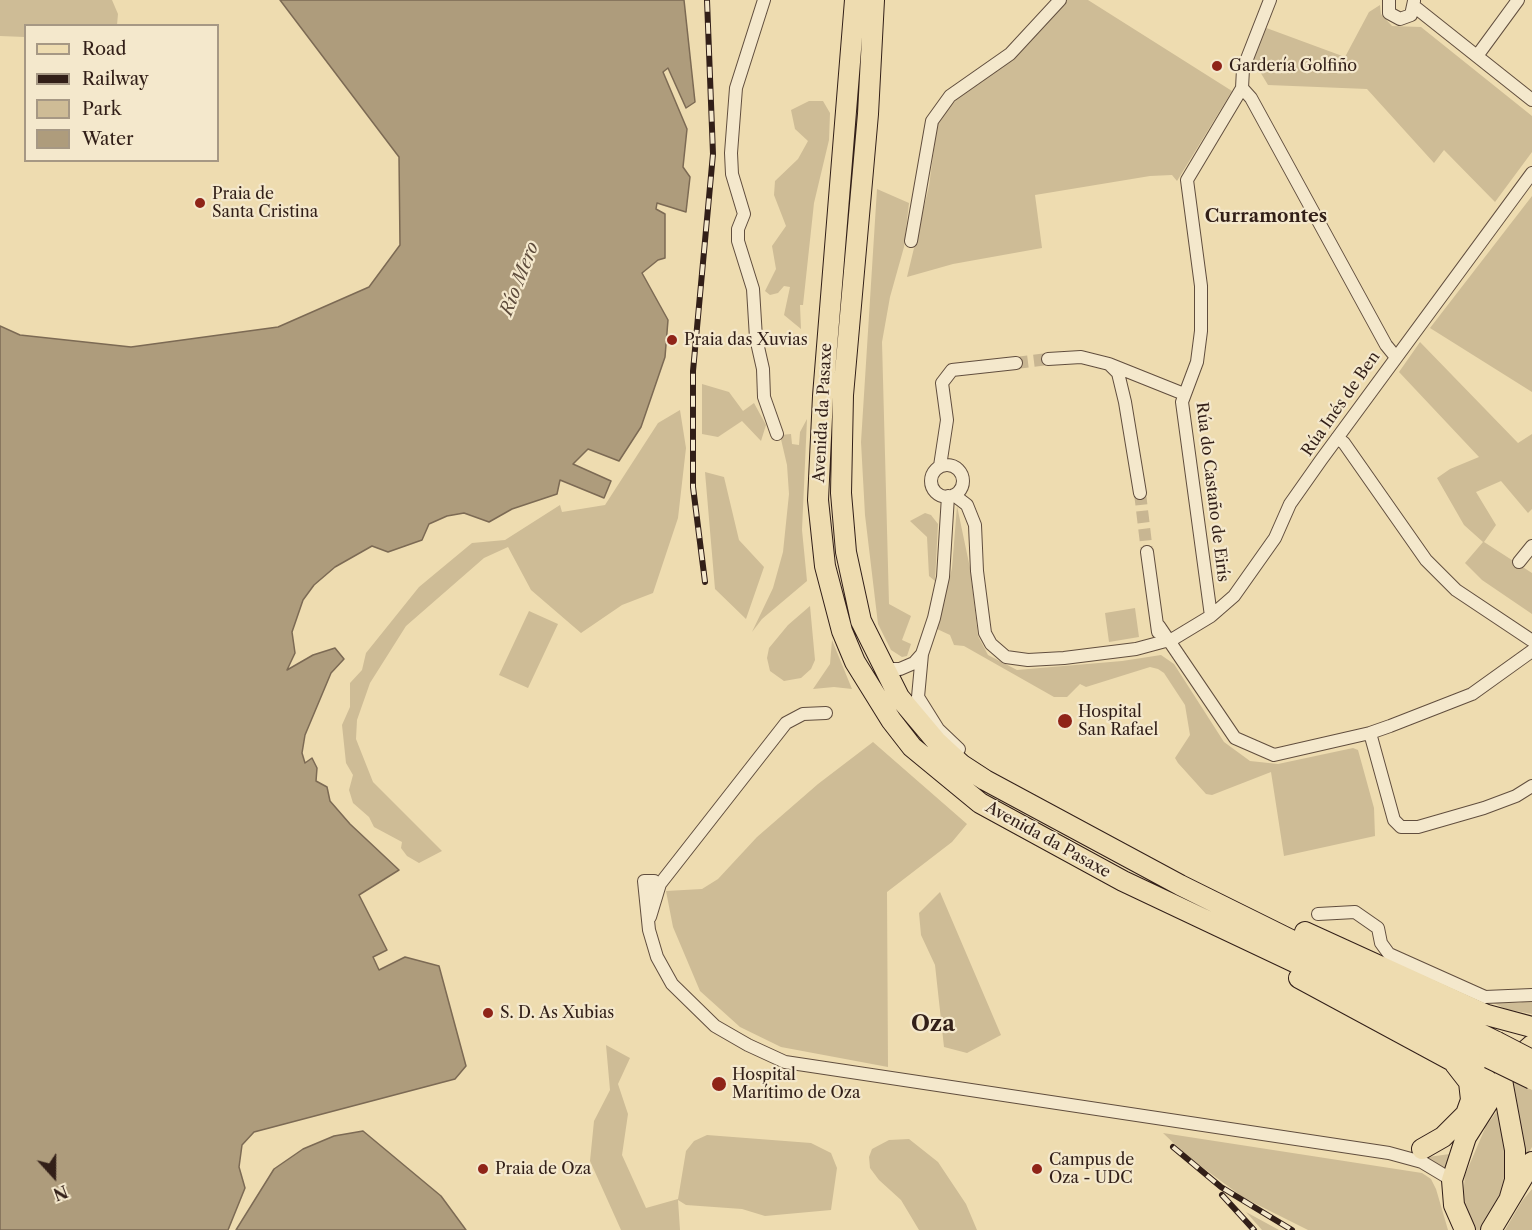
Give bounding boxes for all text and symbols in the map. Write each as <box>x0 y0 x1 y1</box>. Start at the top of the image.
legend <box>24 24 219 162</box>
text: Road <box>82 38 127 60</box>
place label: Gardería Golfiño <box>1229 56 1357 76</box>
marker: Gardería Golfiño <box>1210 59 1224 73</box>
text: Railway <box>82 68 149 90</box>
text: Park <box>82 98 121 120</box>
text: Water <box>82 128 134 150</box>
place label: Praia de Santa Cristina <box>212 184 318 222</box>
marker: Praia de Santa Cristina <box>193 196 207 210</box>
district label: Curramontes <box>1205 206 1327 228</box>
water label: Río Mero <box>496 239 544 319</box>
place label: Praia das Xuvias <box>684 330 808 350</box>
marker: Praia das Xuvias <box>665 333 679 347</box>
street label: Avenida da Pasaxe <box>810 343 836 483</box>
street label: Rúa Inés de Ben <box>1298 348 1384 460</box>
street label: Rúa do Castaño de Eirís <box>1191 401 1233 583</box>
place label: Hospital San Rafael <box>1078 702 1158 740</box>
marker: Hospital San Rafael <box>1056 712 1074 730</box>
street label: Avenida da Pasaxe <box>982 798 1114 882</box>
place label: S. D. As Xubias <box>500 1003 614 1023</box>
marker: S. D. As Xubias <box>481 1006 495 1020</box>
district label: Oza <box>911 1012 955 1038</box>
place label: Hospital Marítimo de Oza <box>732 1065 861 1103</box>
marker: Hospital Marítimo de Oza <box>710 1075 728 1093</box>
north arrow <box>24 1146 84 1206</box>
place label: Campus de Oza - UDC <box>1049 1150 1134 1188</box>
place label: Praia de Oza <box>495 1159 591 1179</box>
marker: Praia de Oza <box>476 1162 490 1176</box>
marker: Campus de Oza - UDC <box>1030 1162 1044 1176</box>
text: N <box>50 1181 71 1205</box>

